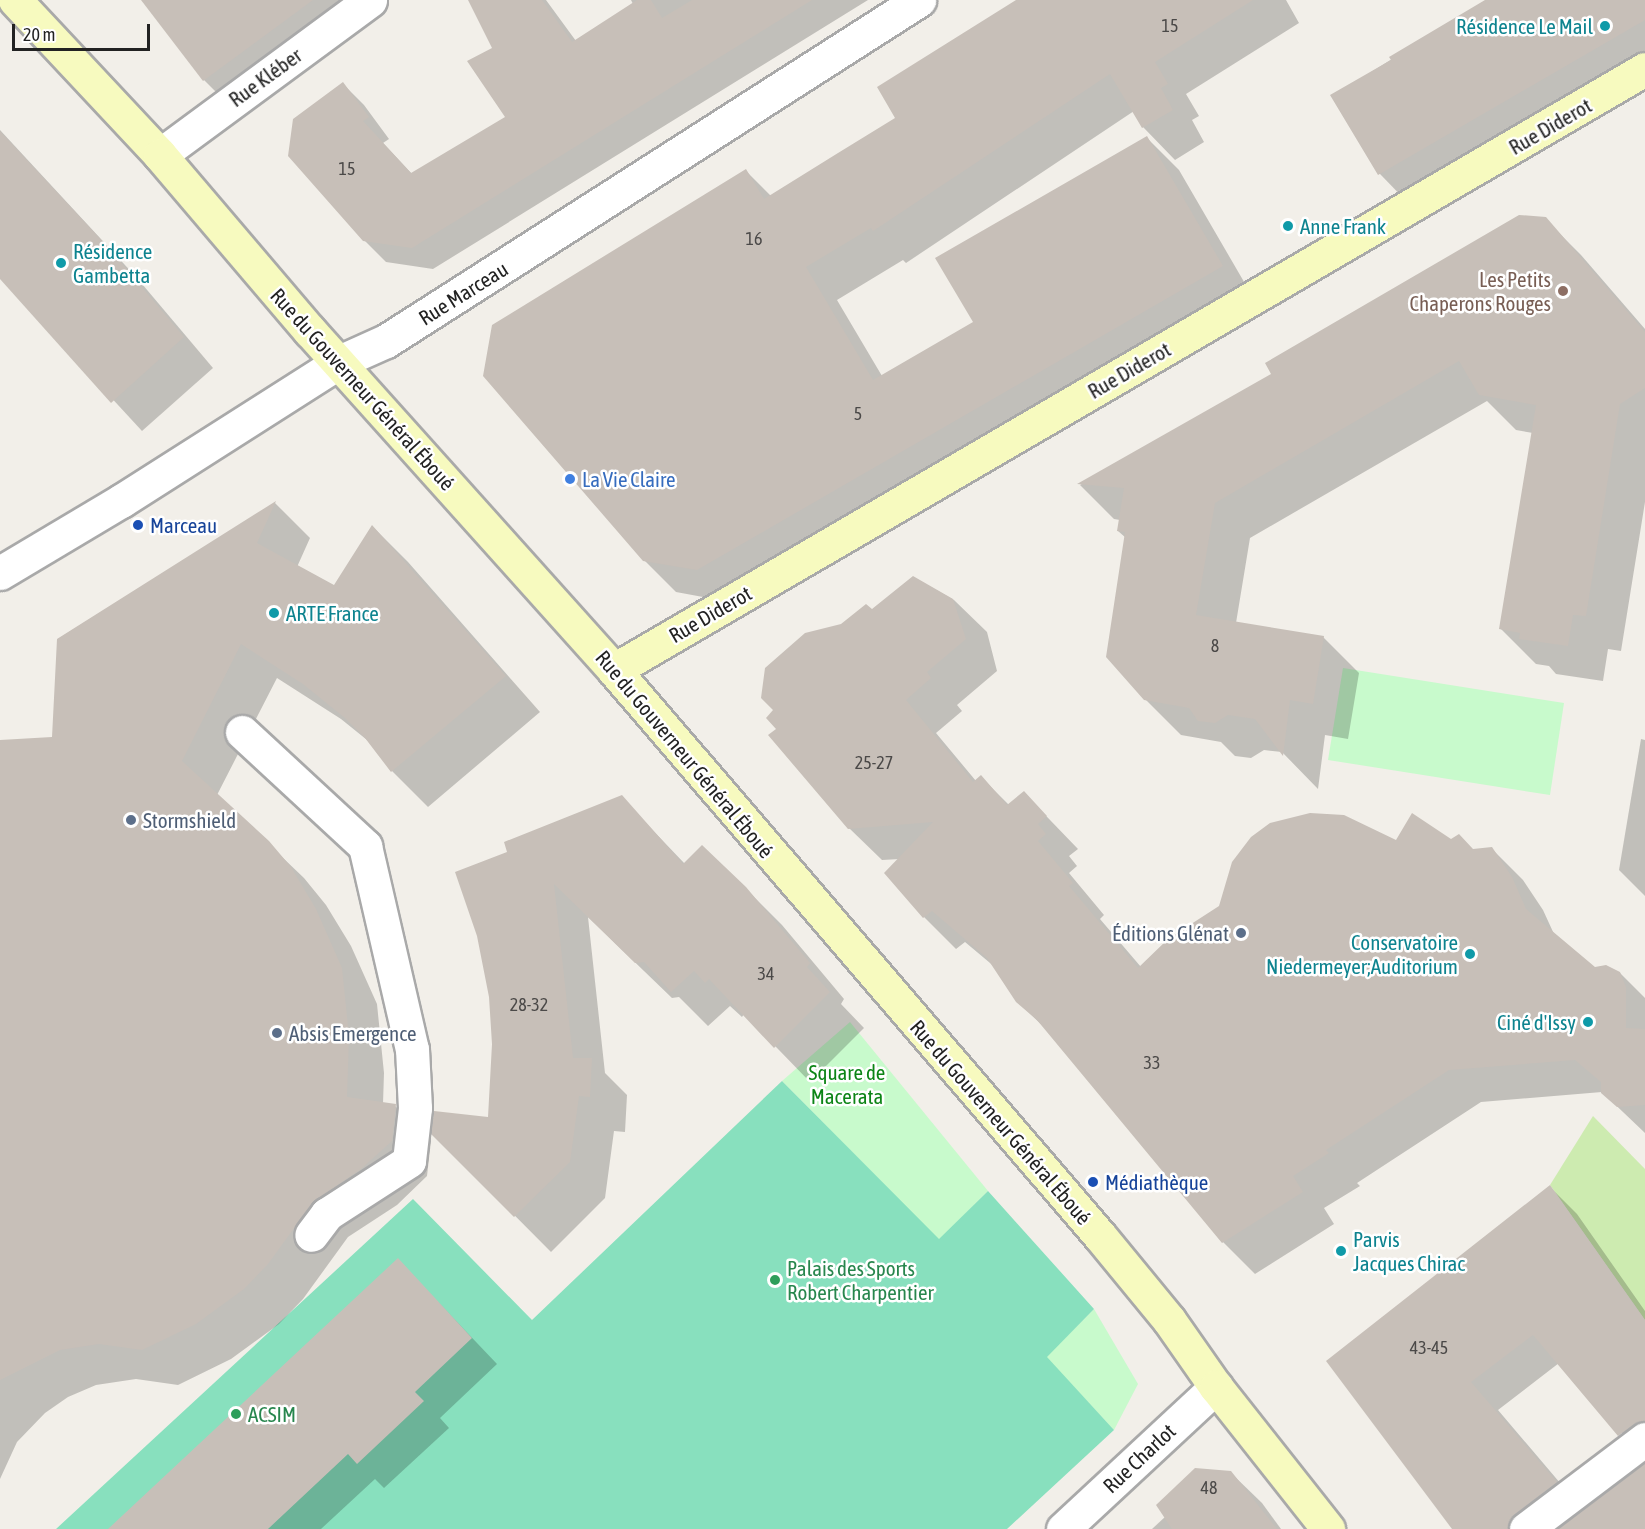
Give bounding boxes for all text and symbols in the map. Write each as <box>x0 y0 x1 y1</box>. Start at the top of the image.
scale bar <box>15 12 153 50</box>
place label: Résidence Le Mail <box>1456 13 1593 39</box>
house number: 15 <box>1162 15 1178 37</box>
marker: Résidence Le Mail <box>1598 19 1612 33</box>
text: 20 m <box>23 24 55 45</box>
street label: Rue Kléber <box>224 42 306 112</box>
street label: Rue Diderot <box>1504 92 1596 160</box>
house number: 15 <box>339 158 355 180</box>
place label: Anne Frank <box>1300 213 1386 239</box>
marker: Anne Frank <box>1281 219 1295 233</box>
house number: 16 <box>746 228 762 250</box>
place label: Résidence Gambetta <box>73 238 152 288</box>
marker: Résidence Gambetta <box>54 256 68 270</box>
street label: Rue Marceau <box>414 256 512 330</box>
place label: Les Petits Chaperons Rouges <box>1410 266 1551 316</box>
street label: Rue du Gouverneur Général Éboué <box>266 283 460 495</box>
marker: Les Petits Chaperons Rouges <box>1556 284 1570 298</box>
street label: Rue Diderot <box>1083 336 1175 404</box>
house number: 5 <box>854 403 862 425</box>
place label: La Vie Claire <box>582 466 676 492</box>
marker: La Vie Claire <box>563 472 577 486</box>
place label: Marceau <box>150 512 217 538</box>
marker: Marceau <box>131 518 145 532</box>
street label: Rue Diderot <box>664 580 756 648</box>
place label: ARTE France <box>286 600 379 626</box>
marker: ARTE France <box>267 606 281 620</box>
house number: 8 <box>1211 635 1219 657</box>
street label: Rue du Gouverneur Général Éboué <box>591 645 779 863</box>
house number: 25-27 <box>855 752 893 774</box>
place label: Stormshield <box>143 807 236 833</box>
marker: Stormshield <box>124 813 138 827</box>
place label: Éditions Glénat <box>1112 920 1229 946</box>
marker: Éditions Glénat <box>1234 926 1248 940</box>
place label: Conservatoire Niedermeyer;Auditorium <box>1266 929 1458 979</box>
marker: Conservatoire Niedermeyer;Auditorium <box>1463 947 1477 961</box>
house number: 34 <box>758 963 774 985</box>
house number: 28-32 <box>510 994 548 1016</box>
place label: Ciné d'Issy <box>1497 1009 1576 1035</box>
street label: Rue du Gouverneur Général Éboué <box>905 1014 1097 1230</box>
marker: Ciné d'Issy <box>1581 1015 1595 1029</box>
place label: Absis Emergence <box>289 1020 417 1046</box>
marker: Absis Emergence <box>270 1026 284 1040</box>
house number: 33 <box>1144 1052 1160 1074</box>
park label: Square de Macerata <box>809 1059 885 1109</box>
place label: Médiathèque <box>1105 1169 1208 1195</box>
marker: Médiathèque <box>1086 1175 1100 1189</box>
place label: Parvis Jacques Chirac <box>1353 1226 1465 1276</box>
marker: Parvis Jacques Chirac <box>1334 1244 1348 1258</box>
place label: Palais des Sports Robert Charpentier <box>787 1255 934 1305</box>
marker: Palais des Sports Robert Charpentier <box>768 1273 782 1287</box>
house number: 43-45 <box>1410 1337 1448 1359</box>
place label: ACSIM <box>248 1401 296 1427</box>
marker: ACSIM <box>229 1407 243 1421</box>
street label: Rue Charlot <box>1098 1418 1180 1498</box>
house number: 48 <box>1201 1477 1217 1499</box>

